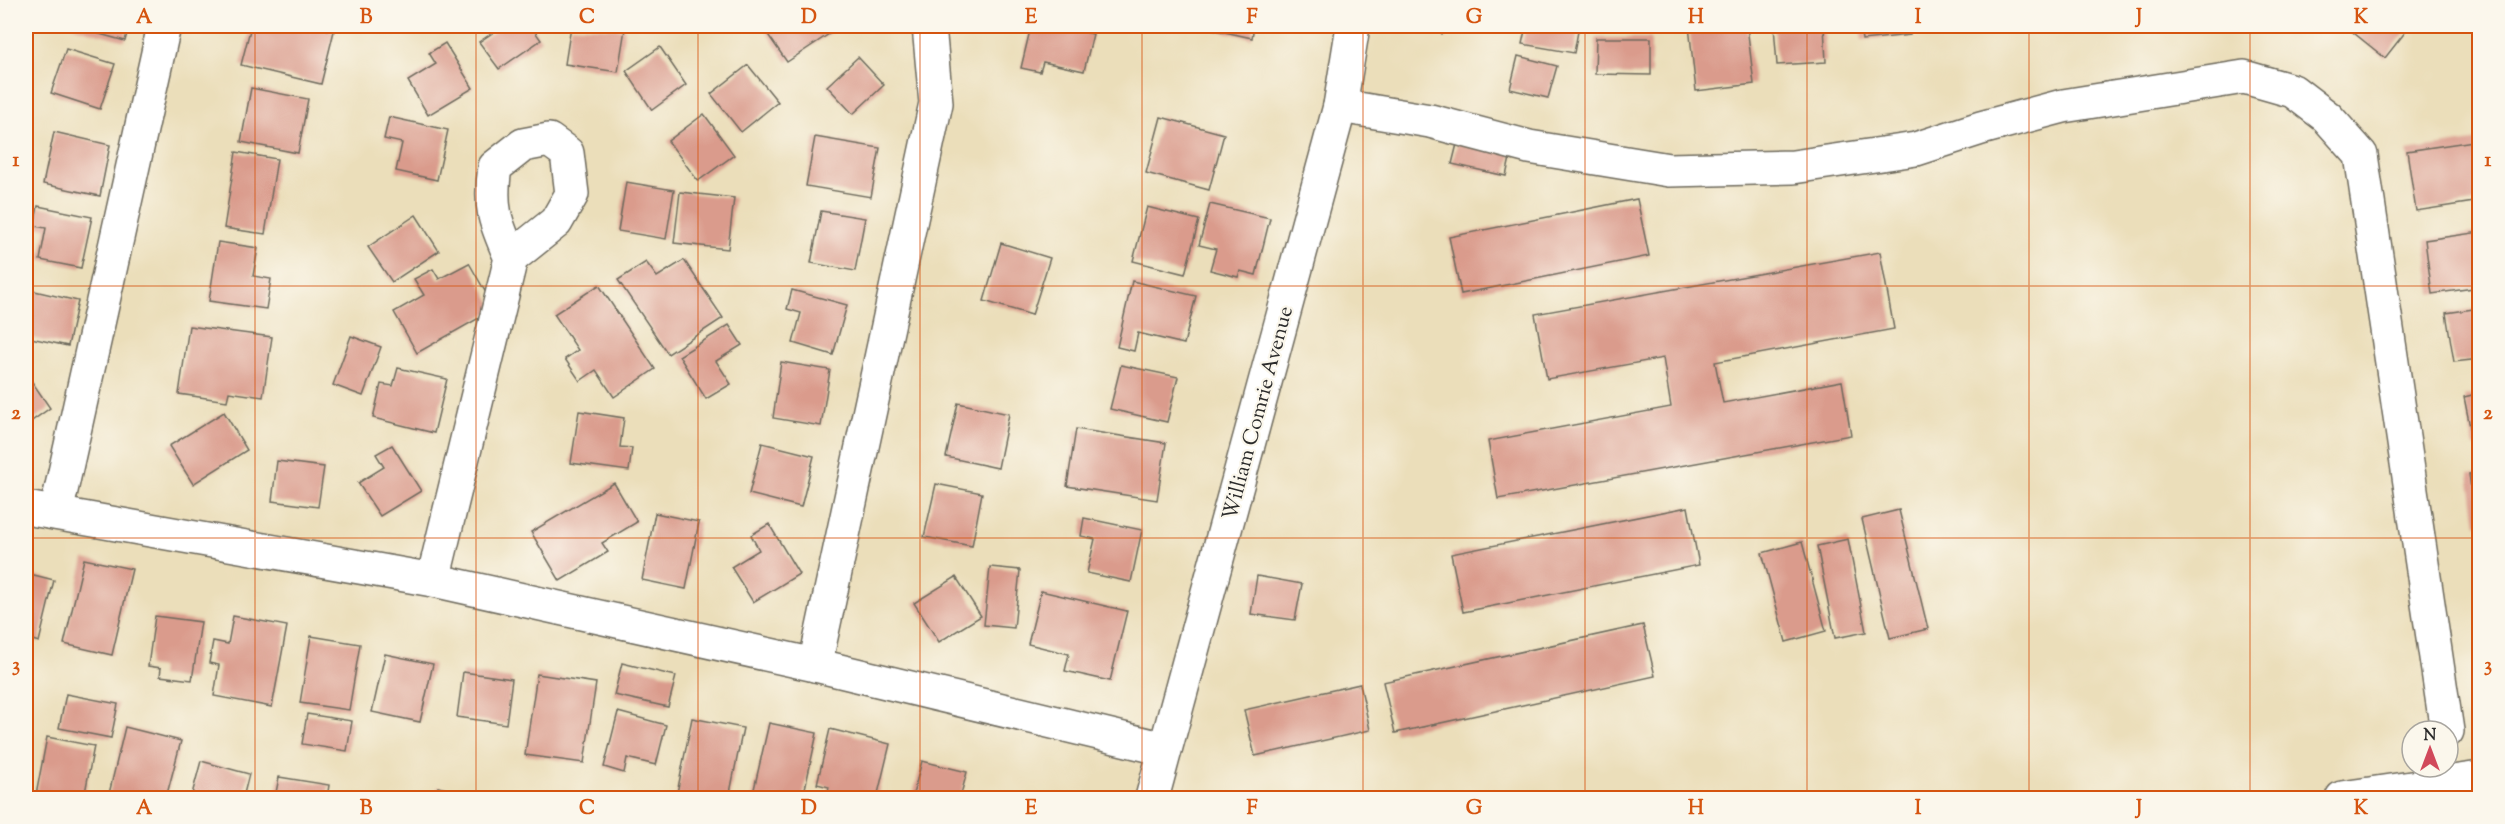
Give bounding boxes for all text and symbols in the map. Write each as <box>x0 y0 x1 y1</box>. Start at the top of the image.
text: A <box>136 4 153 33</box>
text: B <box>360 4 373 33</box>
text: C <box>579 4 595 33</box>
text: D <box>801 4 817 33</box>
text: E <box>1025 4 1038 33</box>
text: F <box>1246 4 1258 33</box>
text: G <box>1466 4 1483 33</box>
text: H <box>1688 4 1704 33</box>
text: I <box>1915 4 1922 33</box>
text: J <box>2134 4 2142 33</box>
text: K <box>2354 4 2369 33</box>
text: 1 <box>13 147 20 176</box>
text: 1 <box>2485 147 2492 176</box>
street label: William Comrie Avenue <box>1216 303 1302 524</box>
text: 2 <box>11 400 21 429</box>
text: 2 <box>2483 400 2493 429</box>
text: 3 <box>12 652 20 681</box>
text: 3 <box>2484 652 2492 681</box>
north arrow <box>2400 719 2460 779</box>
text: N <box>2424 725 2437 748</box>
text: A <box>136 795 153 824</box>
text: B <box>360 795 373 824</box>
text: C <box>579 795 595 824</box>
text: D <box>801 795 817 824</box>
text: E <box>1025 795 1038 824</box>
text: F <box>1246 795 1258 824</box>
text: G <box>1466 795 1483 824</box>
text: H <box>1688 795 1704 824</box>
text: I <box>1915 795 1922 824</box>
text: J <box>2134 795 2142 824</box>
text: K <box>2354 795 2369 824</box>

